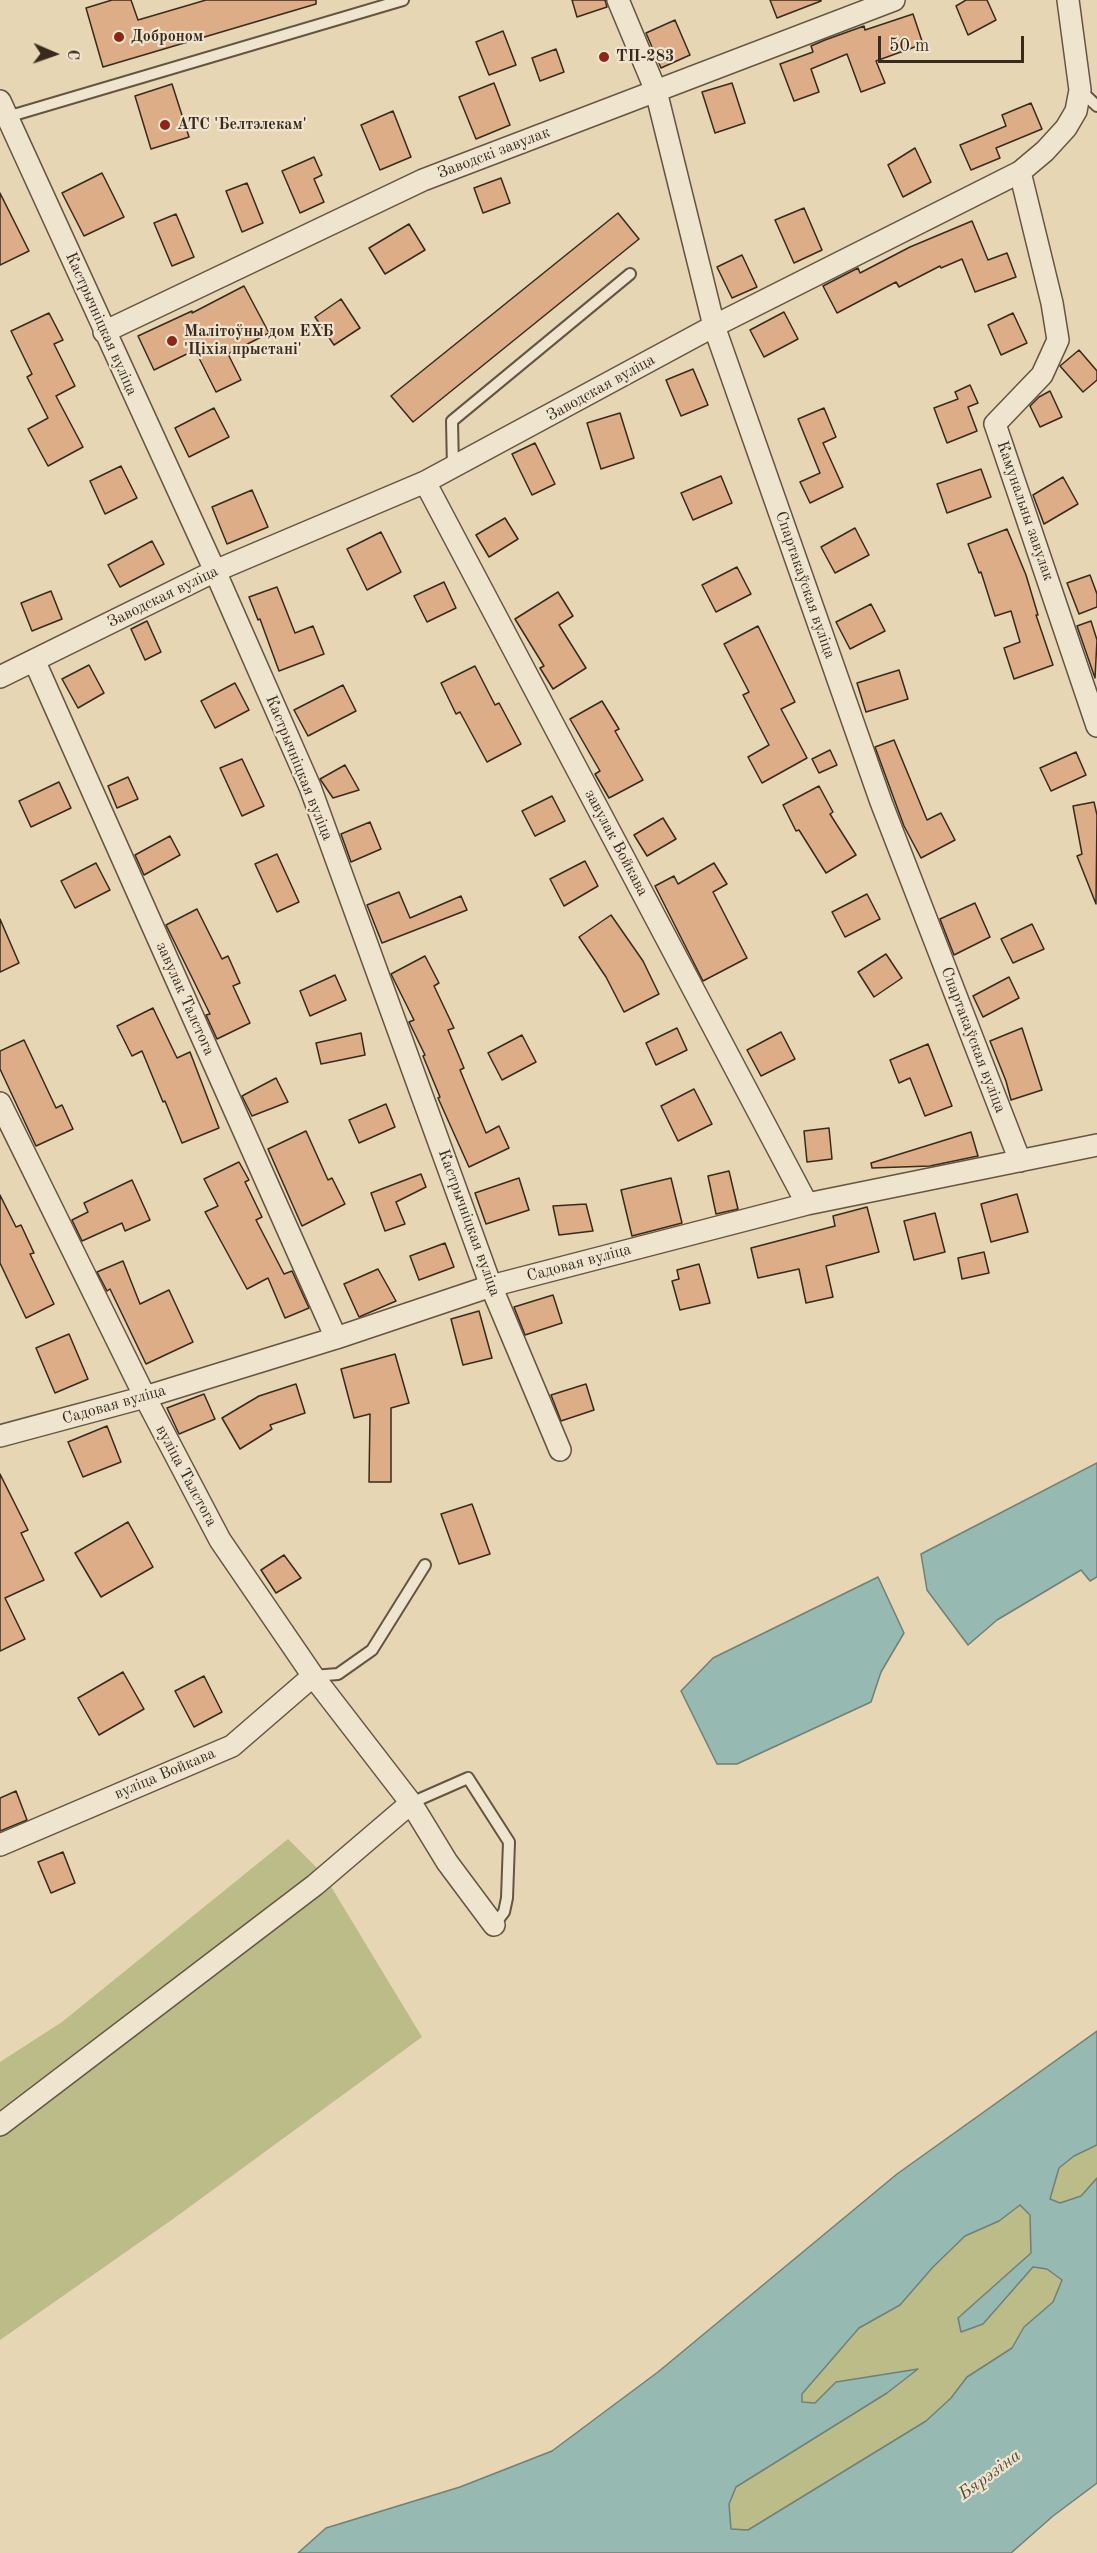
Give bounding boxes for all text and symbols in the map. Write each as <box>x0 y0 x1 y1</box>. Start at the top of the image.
north arrow <box>24 24 84 84</box>
scale bar <box>881 24 1026 62</box>
place label: Доброном <box>131 27 203 47</box>
marker: Доброном <box>112 30 126 44</box>
text: 50 m <box>889 37 929 55</box>
place label: ТП-283 <box>616 47 674 67</box>
text: С <box>64 49 80 60</box>
marker: ТП-283 <box>597 50 611 64</box>
place label: АТС 'Белтэлекам' <box>177 115 307 135</box>
marker: АТС 'Белтэлекам' <box>158 118 172 132</box>
street label: Заводскі завулак <box>435 123 553 183</box>
street label: Кастрычніцкая вуліца <box>61 249 141 399</box>
place label: Малітоўны дом ЕХБ 'Ціхія прыстані' <box>184 322 334 360</box>
marker: Малітоўны дом ЕХБ 'Ціхія прыстані' <box>165 334 179 348</box>
street label: Заводская вуліца <box>543 350 659 426</box>
street label: Камунальны завулак <box>992 439 1058 583</box>
street label: Спартакаўская вуліца <box>771 509 839 661</box>
street label: Заводская вуліца <box>104 562 222 632</box>
street label: Кастрычніцкая вуліца <box>261 693 337 843</box>
street label: завулак Войкава <box>580 787 652 899</box>
street label: завулак Талстога <box>151 939 219 1059</box>
street label: Спартакаўская вуліца <box>936 964 1010 1116</box>
street label: Кастрычніцкая вуліца <box>433 1147 505 1299</box>
street label: Садовая вуліца <box>525 1240 633 1286</box>
street label: Садовая вуліца <box>60 1381 168 1429</box>
street label: вуліца Талстога <box>151 1422 221 1530</box>
street label: вуліца Войкава <box>112 1744 218 1804</box>
water label: Бярэзіна <box>955 2445 1025 2505</box>

